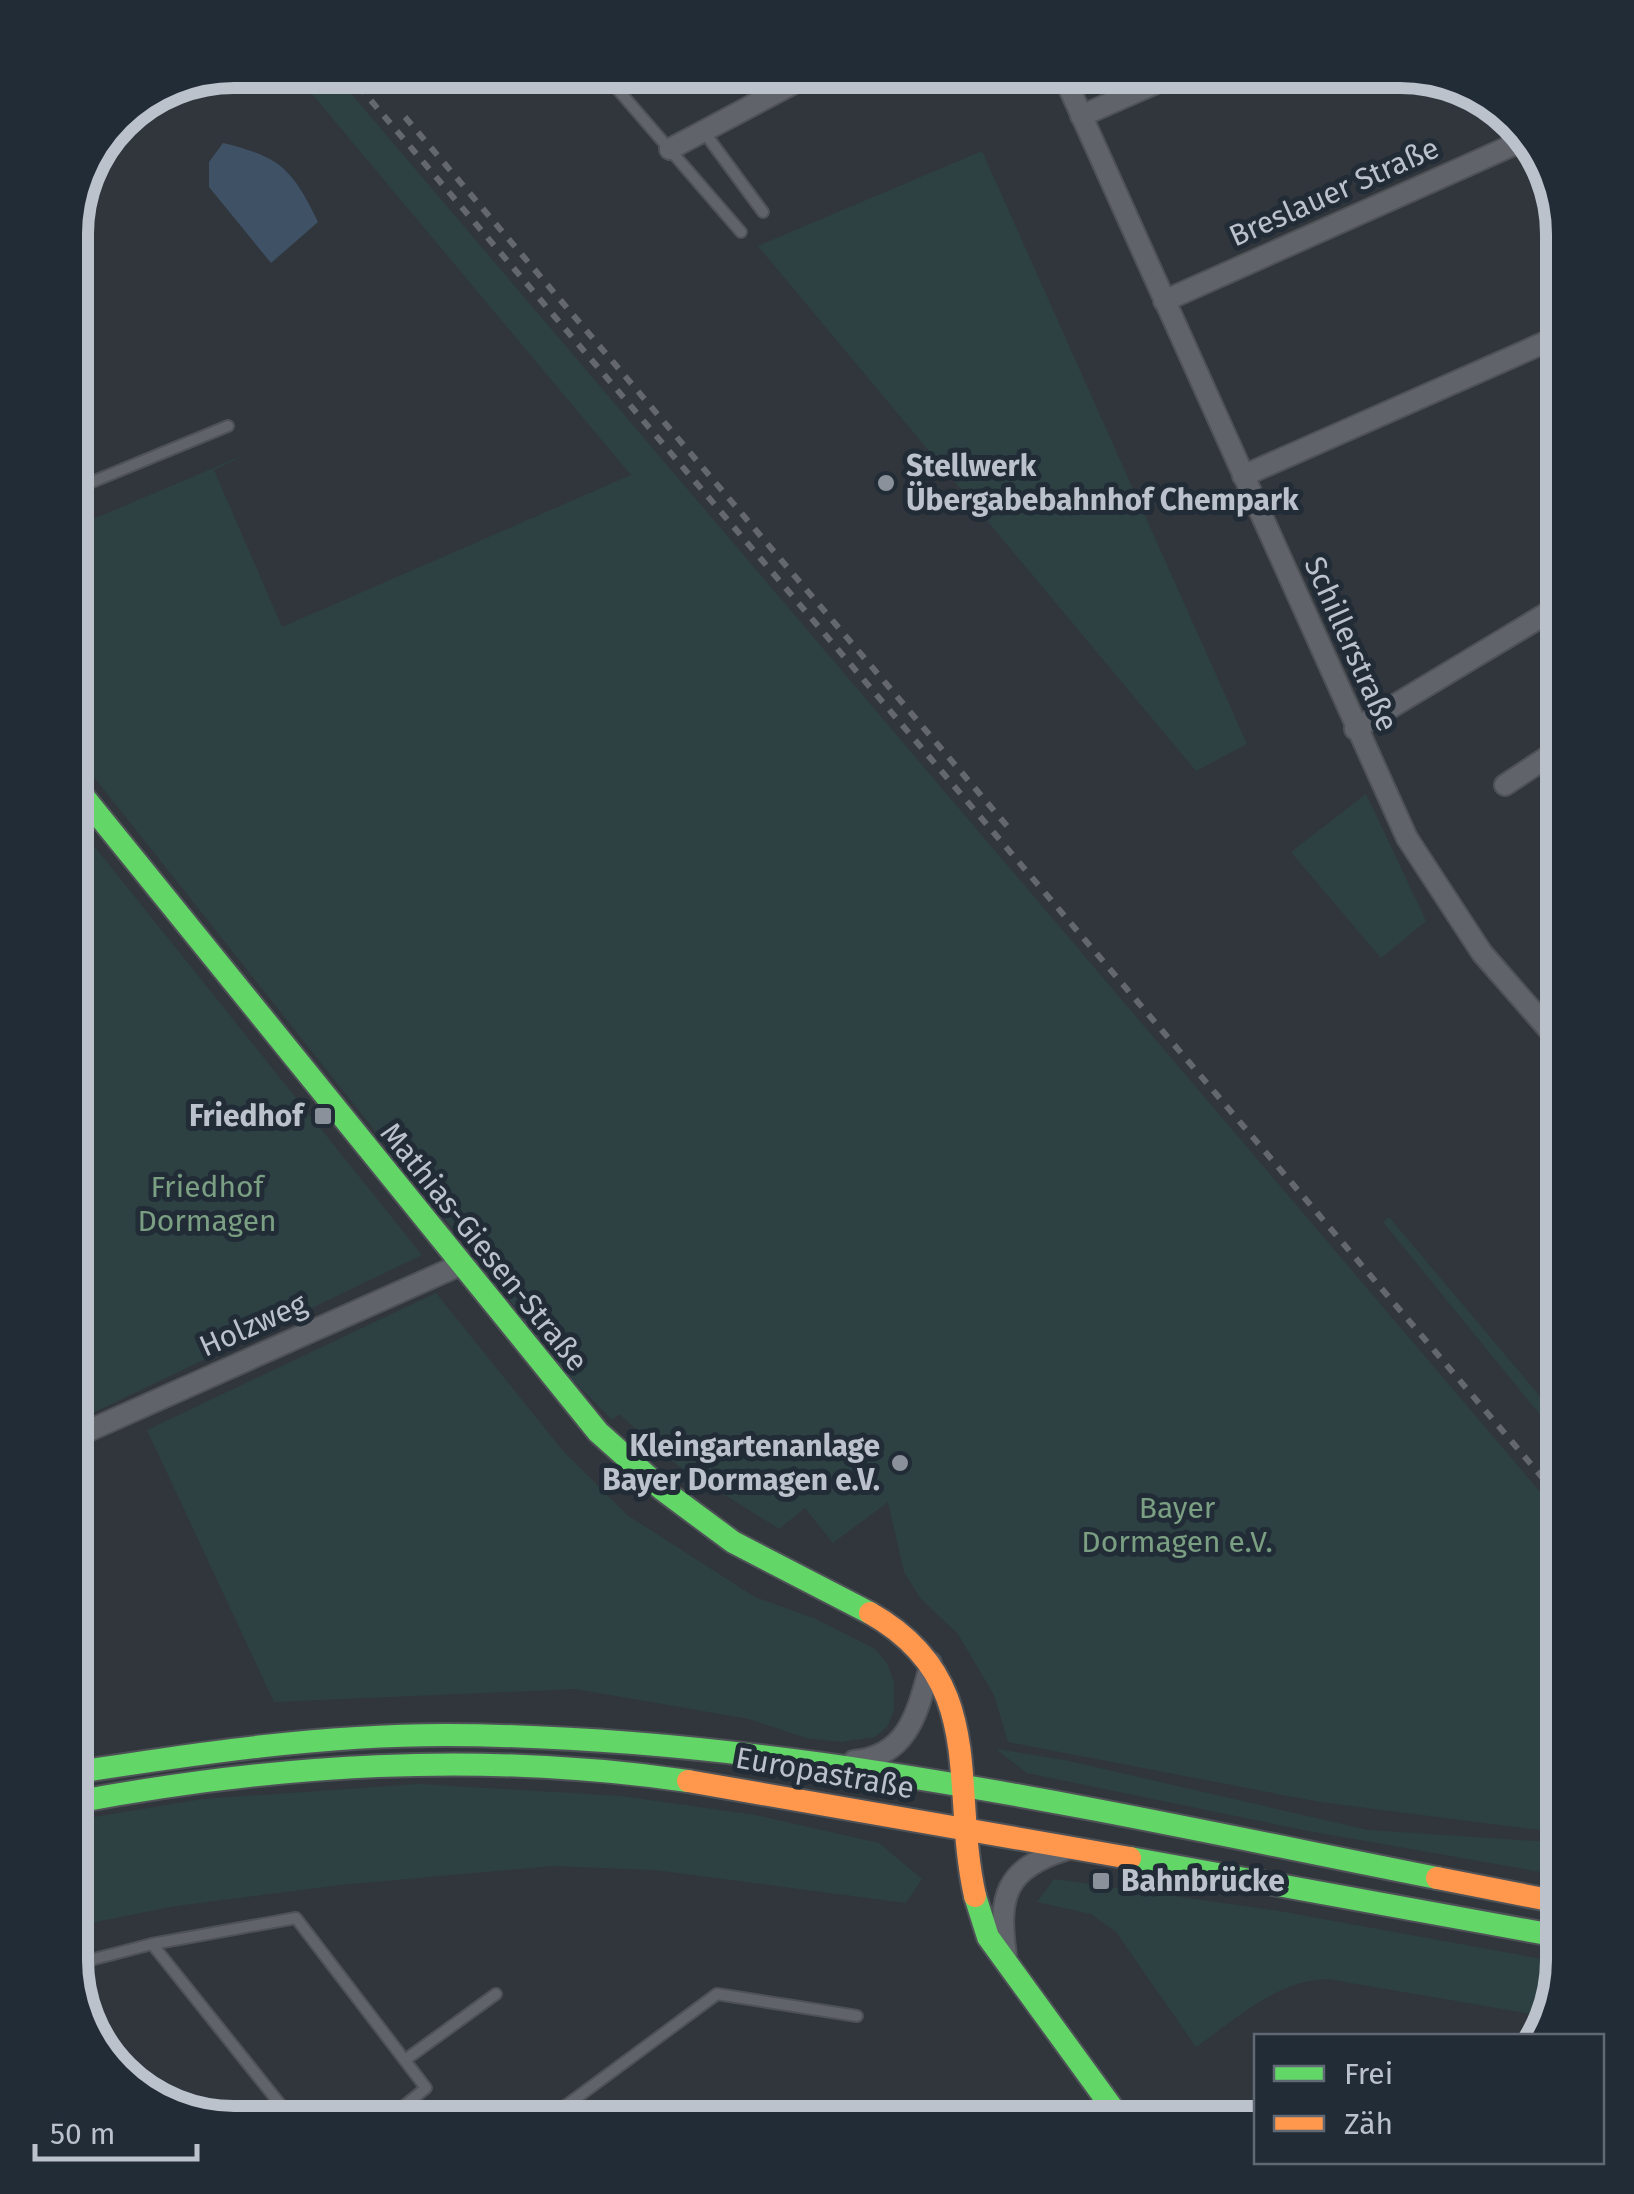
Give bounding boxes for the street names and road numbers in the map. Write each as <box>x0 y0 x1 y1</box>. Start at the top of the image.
street label: Breslauer Straße <box>1224 130 1444 254</box>
street label: Schillerstraße <box>1296 551 1406 737</box>
street label: Mathias-Giesen-Straße <box>373 1116 595 1378</box>
street label: Holzweg <box>194 1285 313 1365</box>
street label: Europastraße <box>733 1740 917 1806</box>

